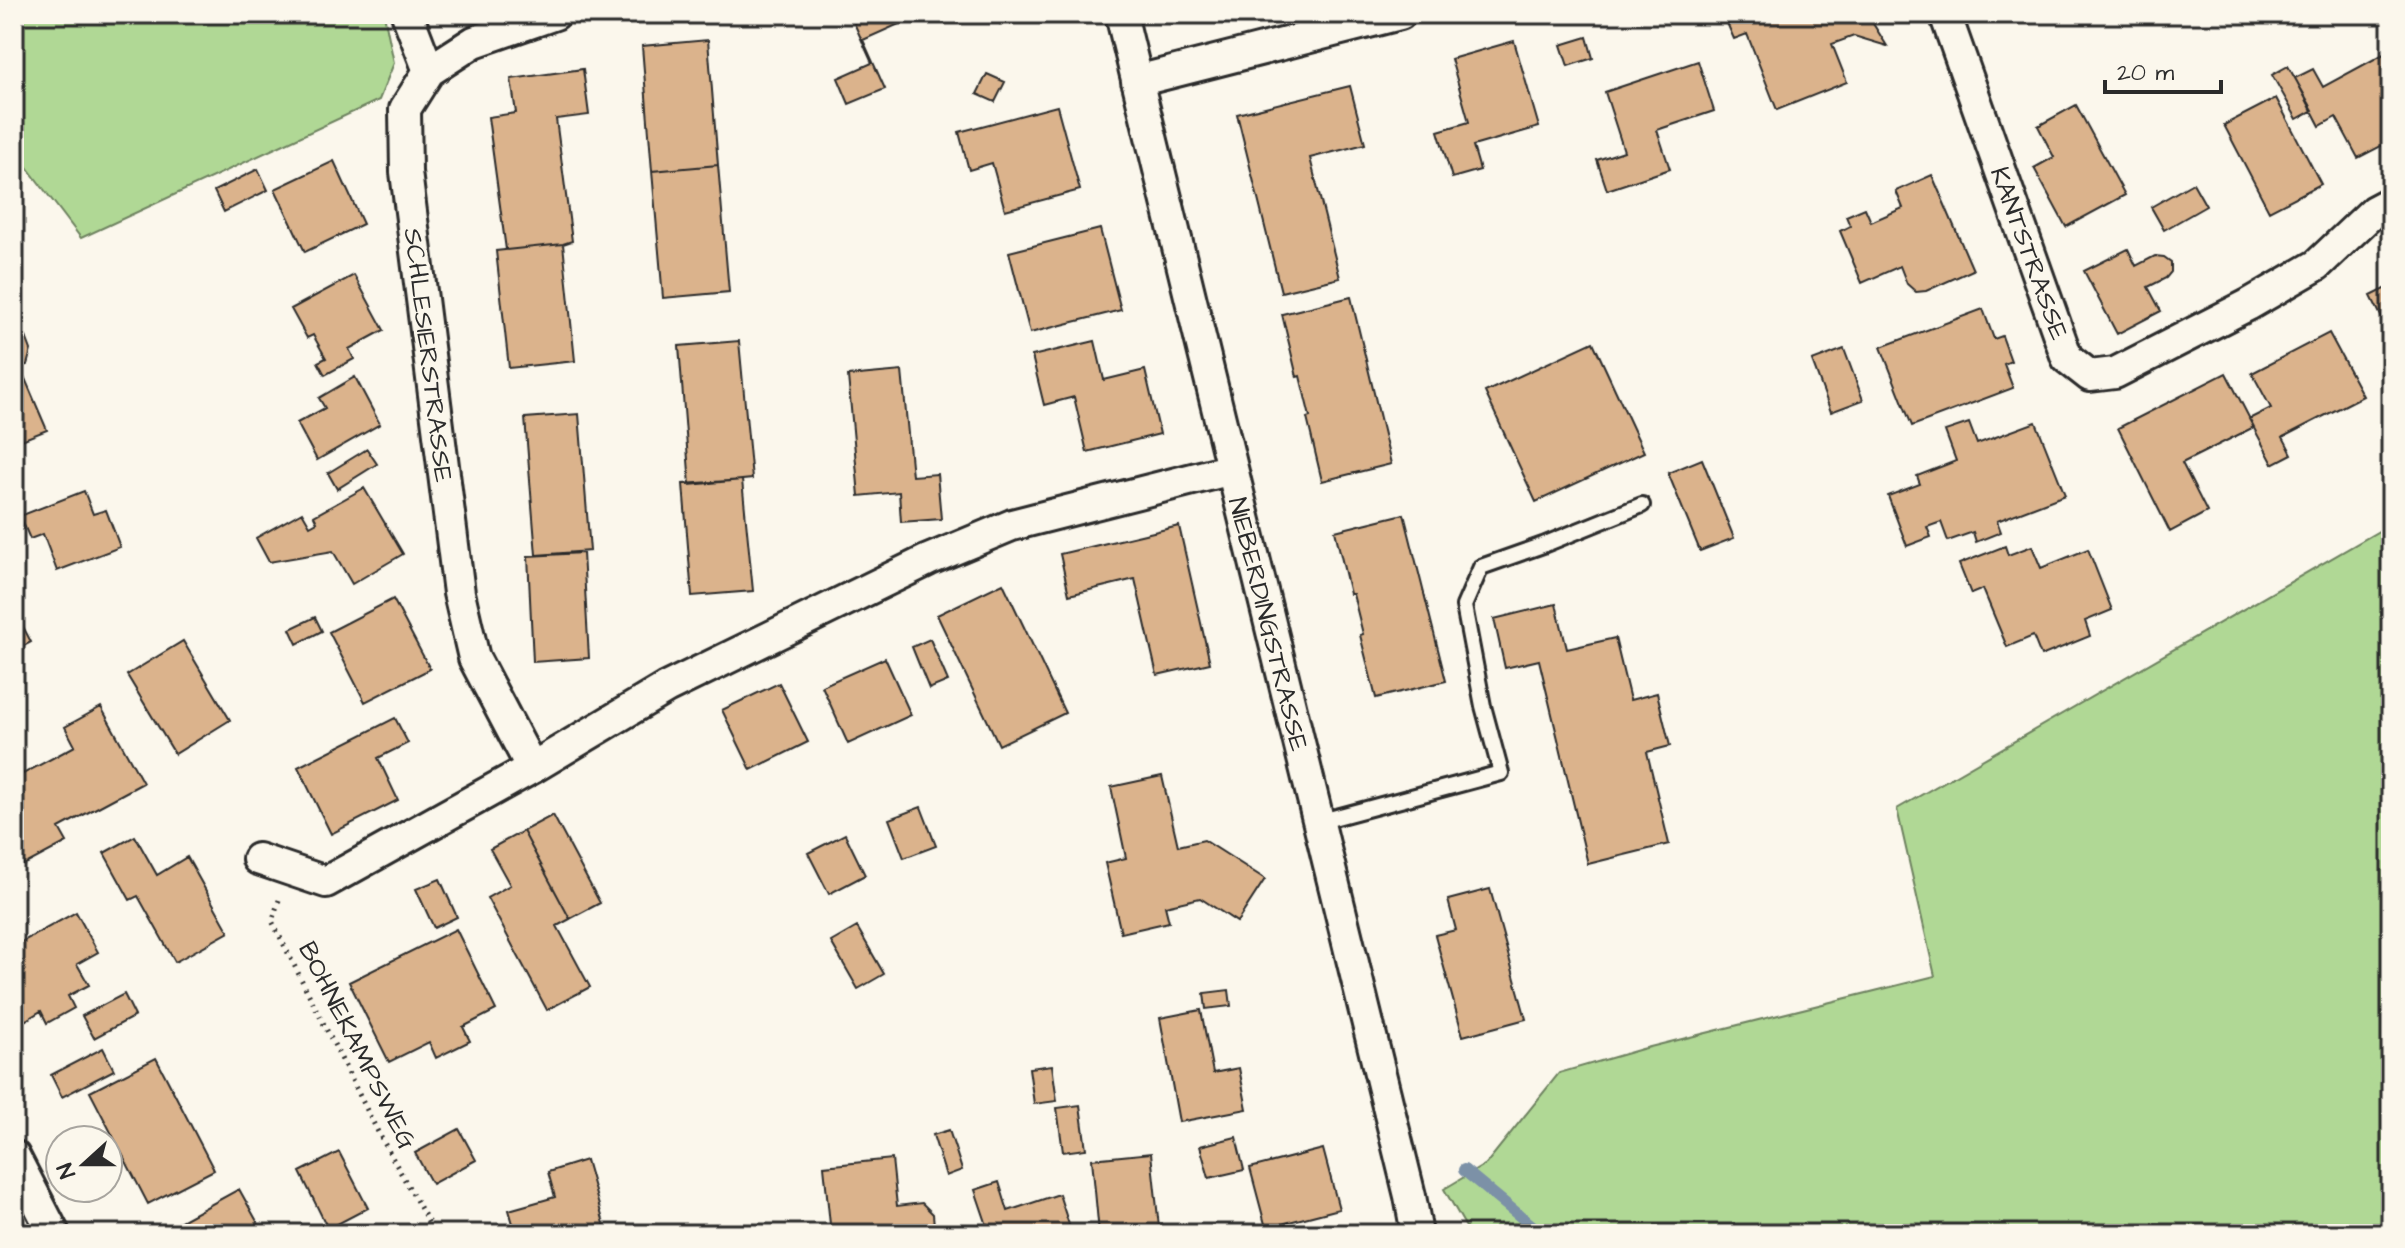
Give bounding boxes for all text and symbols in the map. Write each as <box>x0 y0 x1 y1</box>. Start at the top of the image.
scale bar <box>2105 44 2221 94</box>
text: 20 m <box>2117 56 2174 90</box>
street label: KANTSTRASSE <box>1981 162 2077 345</box>
street label: SCHLESIERSTRASSE <box>395 226 461 484</box>
street label: NIEBERDINGSTRASSE <box>1219 494 1317 755</box>
street label: BOHNEKAMPSWEG <box>289 936 425 1155</box>
north arrow <box>44 1124 124 1204</box>
text: N <box>50 1158 84 1183</box>

